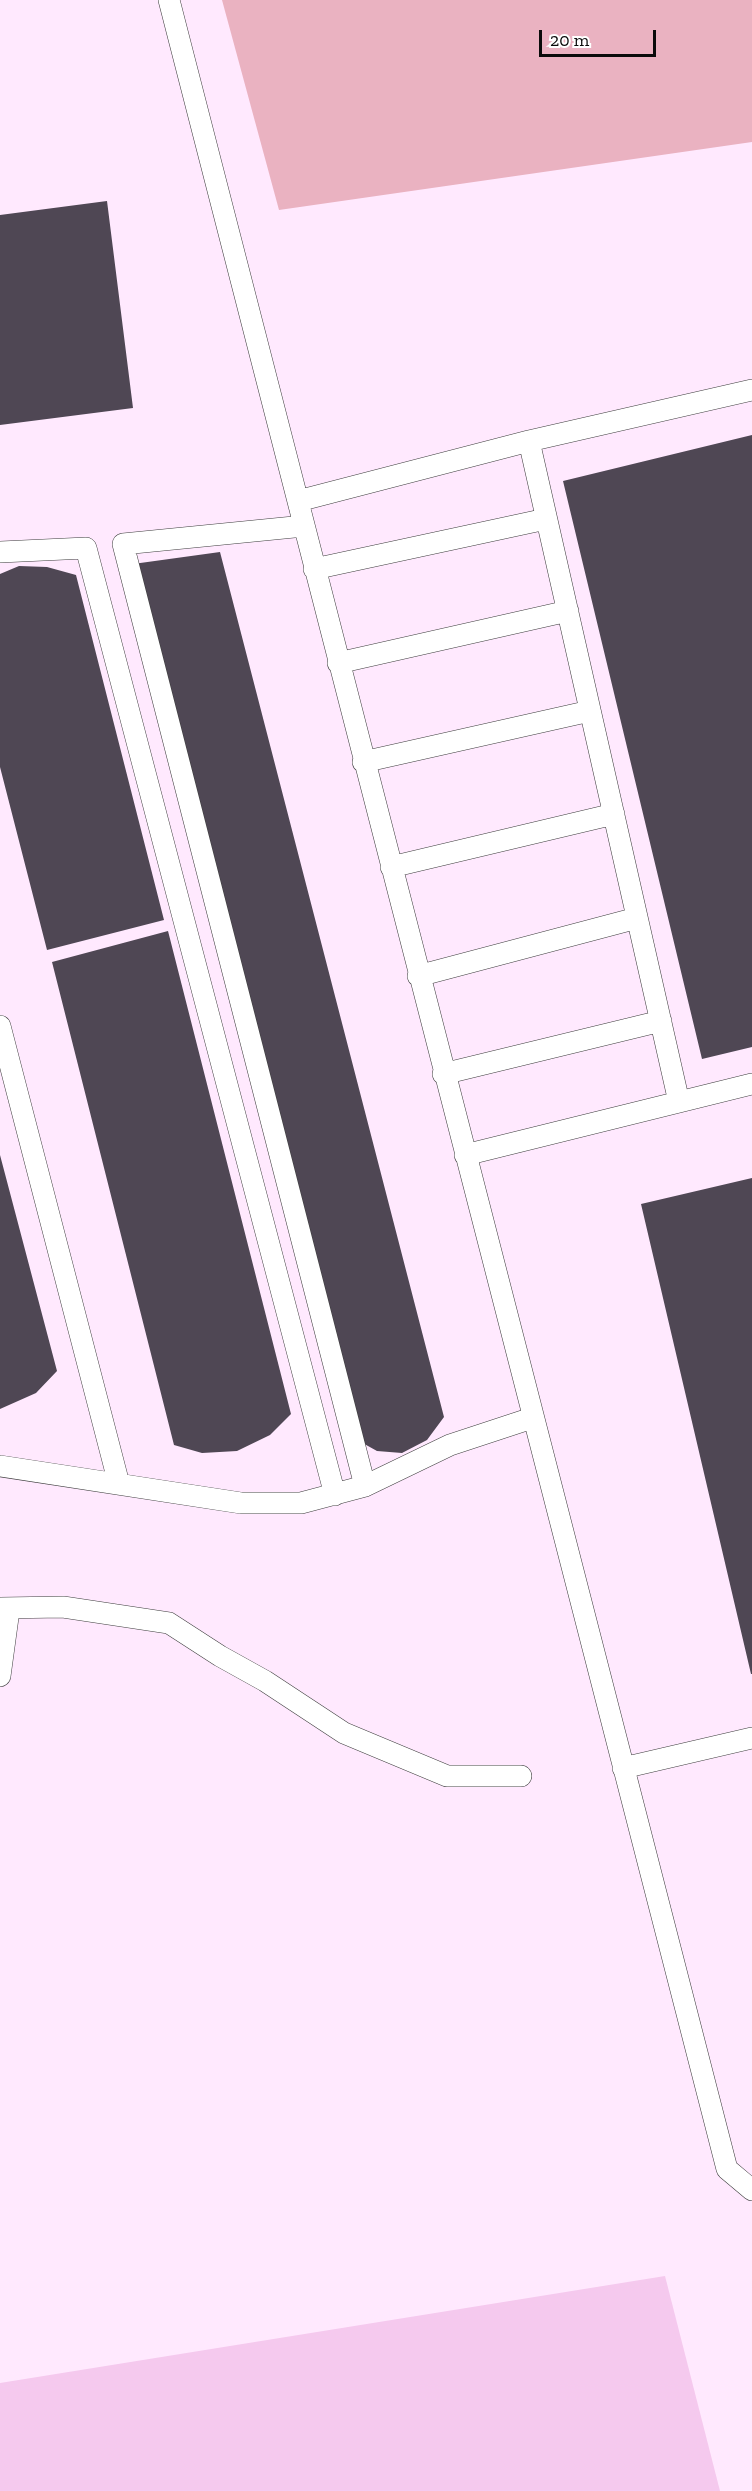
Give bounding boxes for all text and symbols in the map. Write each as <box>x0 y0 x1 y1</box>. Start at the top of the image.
scale bar <box>542 18 659 56</box>
text: 20 m <box>550 29 589 51</box>

